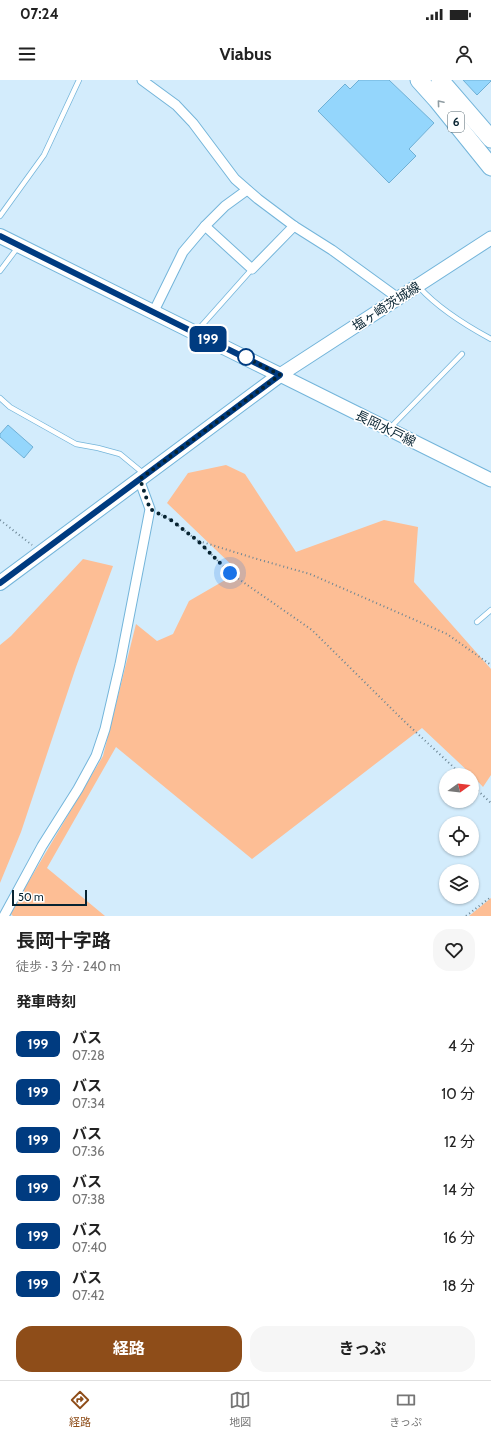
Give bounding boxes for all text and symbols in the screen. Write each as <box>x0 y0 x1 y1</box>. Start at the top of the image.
text: 07:24 <box>20 5 59 23</box>
icon: menu <box>16 43 38 65</box>
text: Viabus <box>219 43 272 65</box>
icon: person <box>453 43 475 65</box>
one-way arrow <box>438 101 445 108</box>
road number: 6 <box>448 112 464 132</box>
street label: 塩ヶ崎茨城線 <box>349 278 423 334</box>
line badge: 199 <box>185 326 231 352</box>
text: 199 <box>198 330 218 348</box>
unlabelled marker <box>237 348 255 366</box>
street label: 長岡水戸線 <box>353 407 419 449</box>
your location <box>220 563 240 583</box>
north arrow <box>439 768 479 808</box>
map controls <box>439 768 479 904</box>
button: locate <box>439 816 479 856</box>
button: layers <box>439 864 479 904</box>
scale bar <box>12 888 87 907</box>
text: 50 m <box>18 890 44 904</box>
text: 長岡十字路 <box>16 929 111 952</box>
button: heart <box>433 929 475 971</box>
text: 徒歩 · 3 分 · 240 m <box>16 958 121 974</box>
text: 発車時刻 <box>16 993 76 1011</box>
text: バス <box>72 1029 102 1047</box>
text: 199 <box>28 1035 48 1053</box>
text: 4 分 <box>448 1037 475 1055</box>
text: 07:28 <box>72 1047 105 1063</box>
text: バス <box>72 1077 102 1095</box>
text: 199 <box>28 1083 48 1101</box>
text: 10 分 <box>441 1085 475 1103</box>
text: 07:34 <box>72 1095 105 1111</box>
text: バス <box>72 1125 102 1143</box>
text: 199 <box>28 1131 48 1149</box>
text: 12 分 <box>444 1133 475 1151</box>
text: 07:36 <box>72 1143 105 1159</box>
text: バス <box>72 1173 102 1191</box>
text: 199 <box>28 1179 48 1197</box>
text: 14 分 <box>443 1181 475 1199</box>
text: 07:38 <box>72 1191 105 1207</box>
text: バス <box>72 1221 102 1239</box>
text: 199 <box>28 1227 48 1245</box>
text: 16 分 <box>443 1229 475 1247</box>
text: 07:40 <box>72 1239 107 1255</box>
text: バス <box>72 1269 102 1287</box>
text: 199 <box>28 1275 48 1293</box>
text: 18 分 <box>443 1277 475 1295</box>
text: 07:42 <box>72 1287 105 1303</box>
button: 経路 <box>16 1326 242 1372</box>
button: きっぷ <box>250 1326 475 1372</box>
tab: 経路 <box>69 1389 91 1429</box>
tab: 地図 <box>229 1389 251 1429</box>
tab: きっぷ <box>389 1389 422 1429</box>

